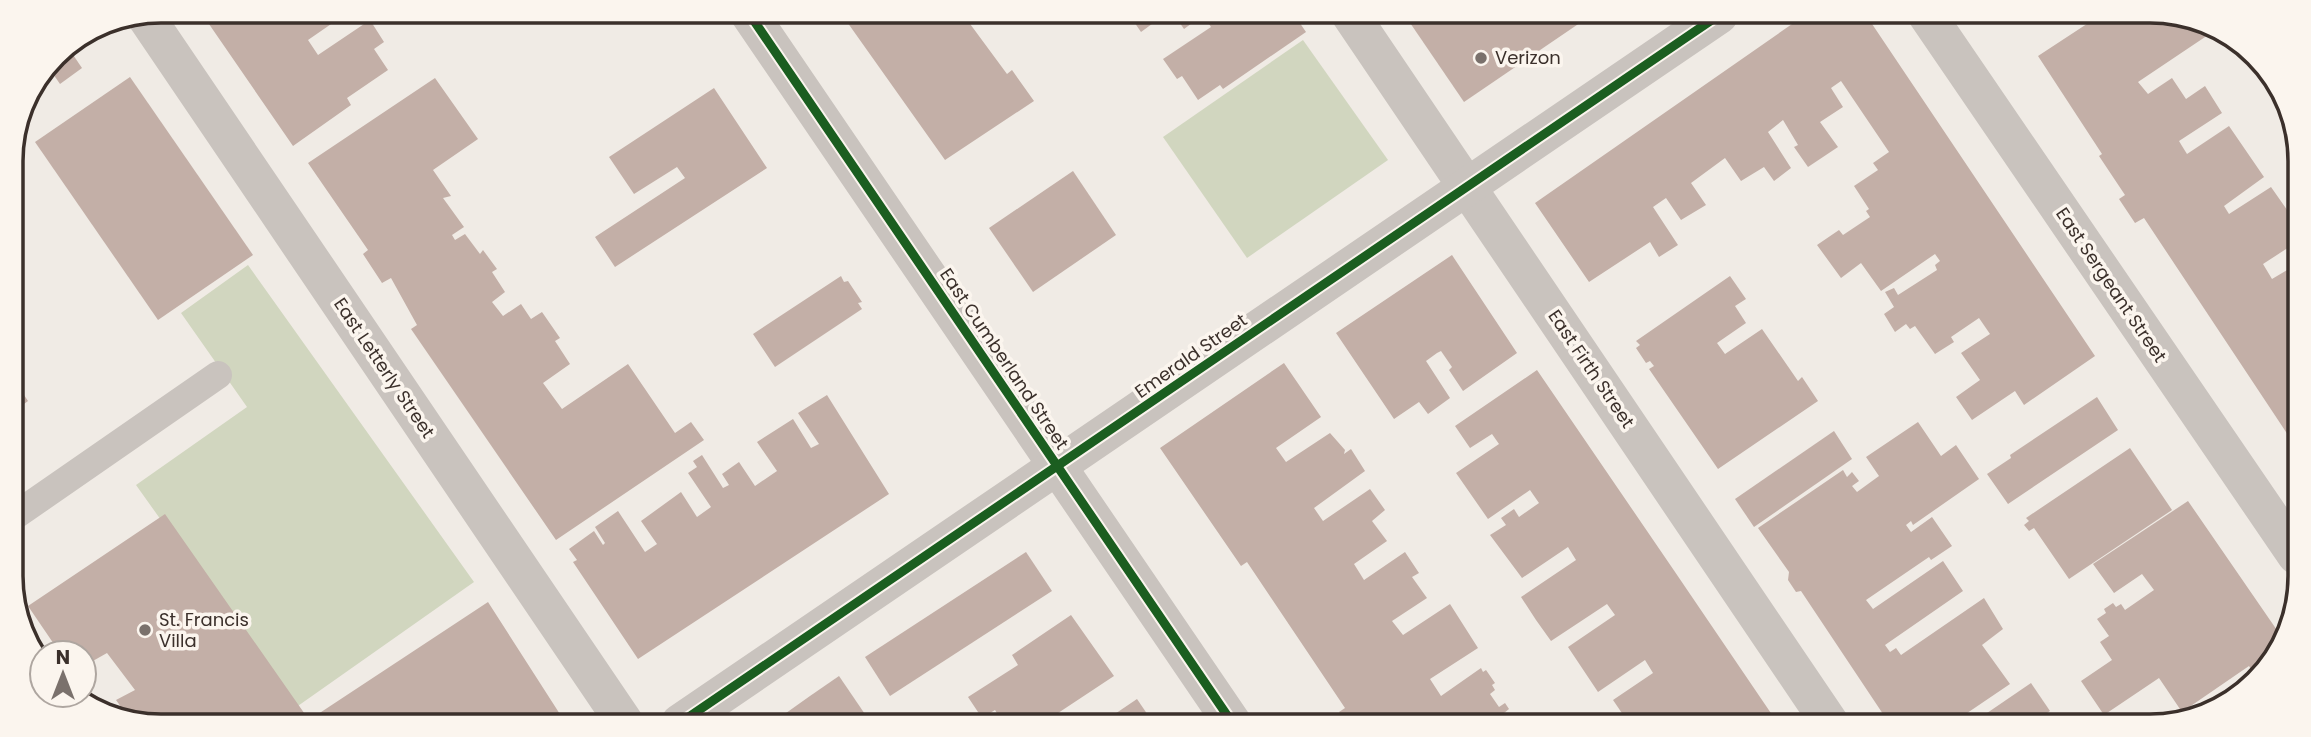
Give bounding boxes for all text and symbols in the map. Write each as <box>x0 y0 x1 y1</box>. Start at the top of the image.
place label: Verizon <box>1495 45 1561 70</box>
marker: Verizon <box>1473 50 1489 66</box>
street label: East Sergeant Street <box>2050 202 2173 367</box>
street label: East Cumberland Street <box>934 263 1075 454</box>
street label: East Letterly Street <box>328 293 441 443</box>
street label: East Firth Street <box>1542 305 1640 433</box>
street label: Emerald Street <box>1130 308 1252 404</box>
place label: St. Francis Villa <box>159 607 249 653</box>
marker: St. Francis Villa <box>137 622 153 638</box>
north arrow <box>28 639 98 709</box>
text: N <box>56 644 70 671</box>

